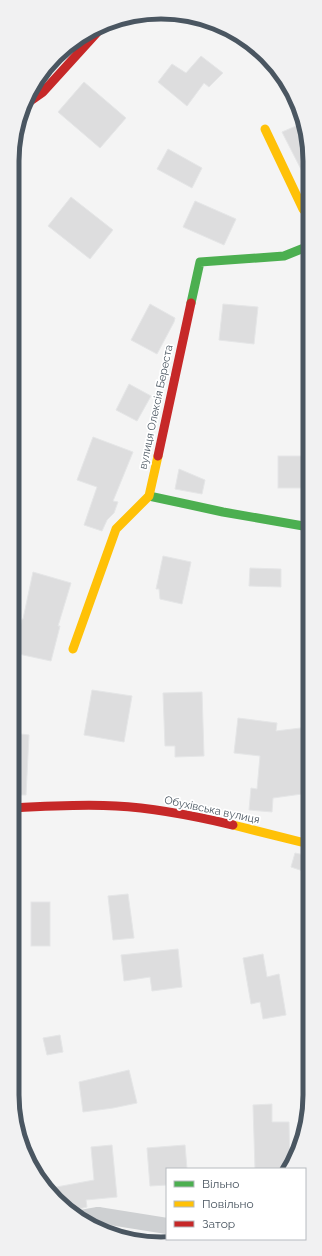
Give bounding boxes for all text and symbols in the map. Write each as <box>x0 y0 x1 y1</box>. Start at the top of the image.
street label: вулиця Олексія Береста <box>136 344 176 470</box>
street label: Обухівська вулиця <box>163 794 261 826</box>
legend <box>166 1168 306 1240</box>
text: Вільно <box>202 1177 239 1191</box>
text: Повільно <box>202 1197 254 1211</box>
text: Затор <box>202 1217 235 1231</box>

